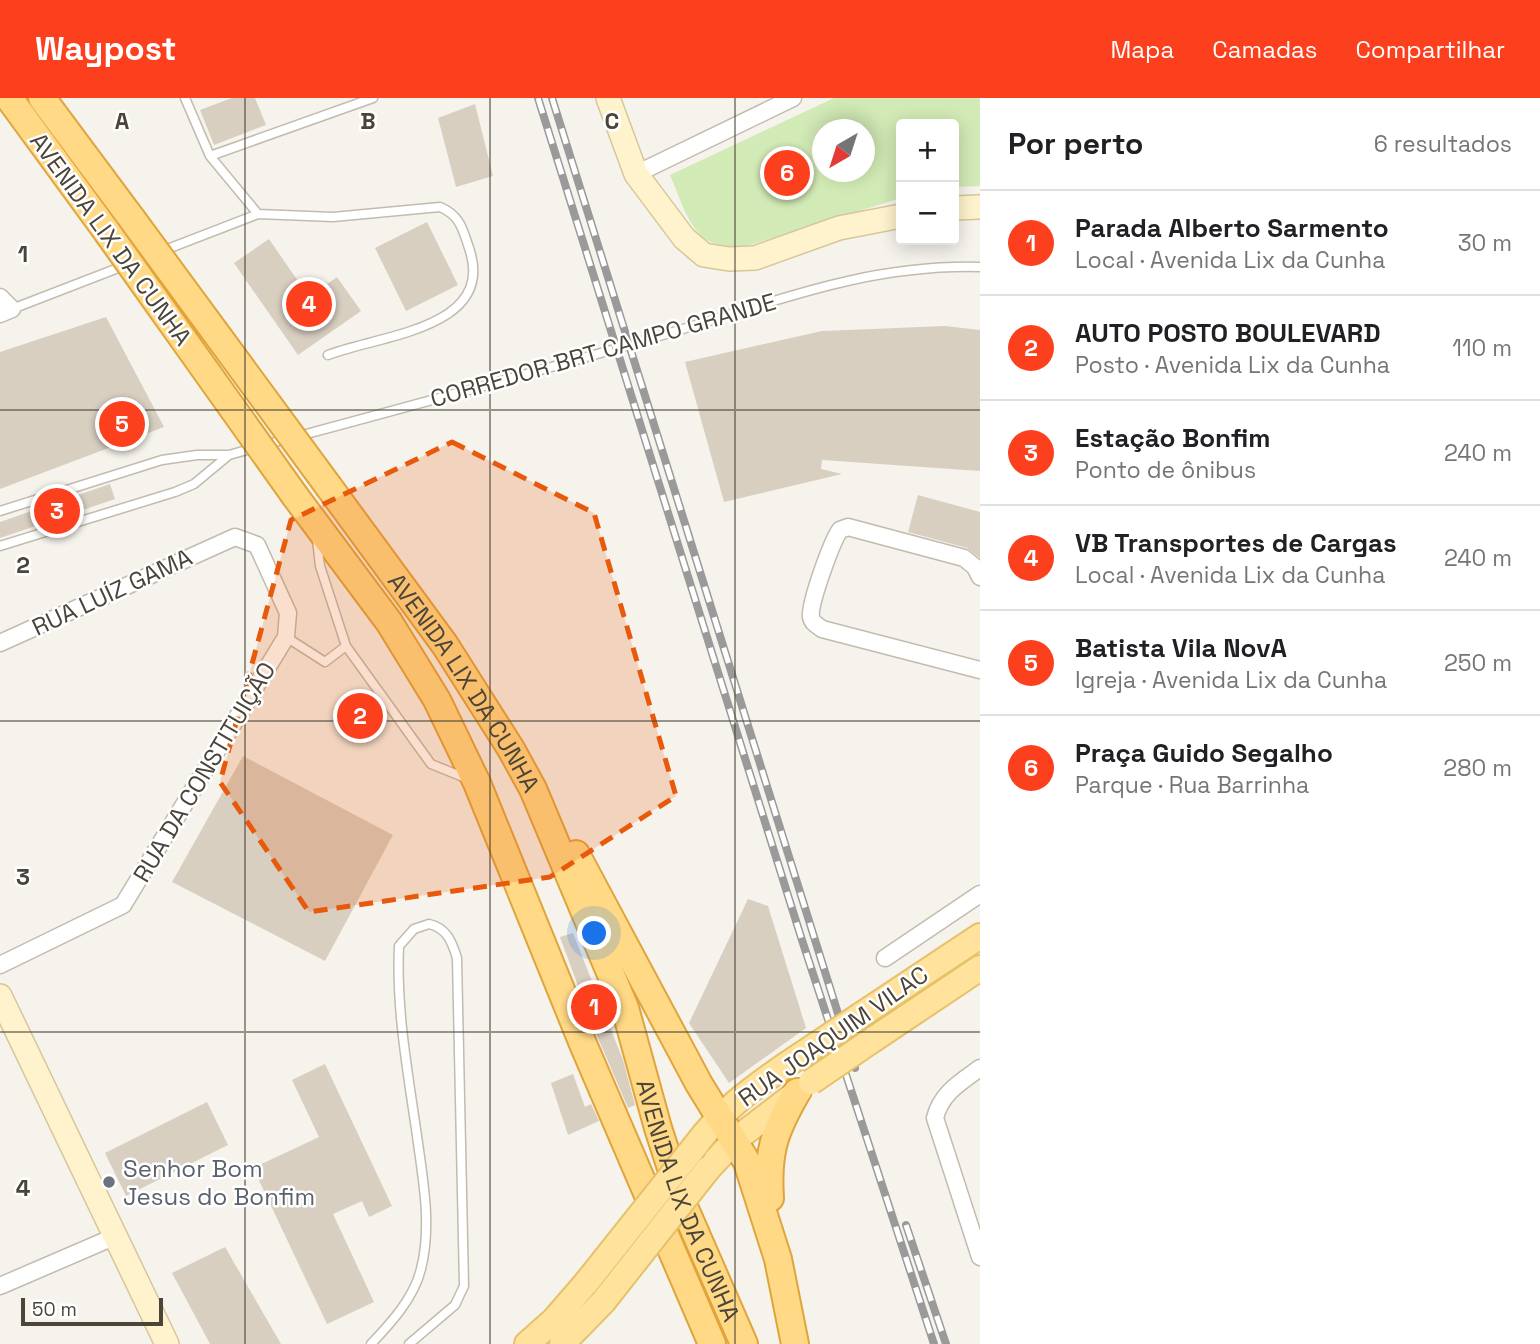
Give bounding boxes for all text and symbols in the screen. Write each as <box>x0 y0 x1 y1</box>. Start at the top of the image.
text: Waypost <box>35 28 177 70</box>
text: Mapa <box>1110 34 1174 65</box>
text: Camadas <box>1212 34 1317 65</box>
text: Compartilhar <box>1355 34 1505 65</box>
text: A <box>115 106 130 136</box>
text: B <box>360 106 376 136</box>
text: C <box>605 106 619 136</box>
north arrow <box>812 119 875 182</box>
map controls <box>896 119 959 245</box>
button: + <box>896 119 959 182</box>
text: Por perto <box>1008 124 1143 163</box>
street label: AVENIDA LIX DA CUNHA <box>23 126 199 352</box>
text: 6 resultados <box>1374 129 1512 159</box>
pin: 6 <box>764 147 810 199</box>
button: − <box>896 182 959 245</box>
text: Parada Alberto Sarmento <box>1075 211 1389 245</box>
text: 1 <box>1026 228 1036 258</box>
text: 30 m <box>1458 228 1512 258</box>
text: 1 <box>18 239 28 269</box>
text: Local · Avenida Lix da Cunha <box>1075 245 1385 275</box>
pin: 4 <box>286 278 332 330</box>
street label: CORREDOR BRT CAMPO GRANDE <box>427 286 779 414</box>
text: AUTO POSTO BOULEVARD <box>1075 316 1381 350</box>
text: 2 <box>1024 333 1038 363</box>
text: 110 m <box>1452 333 1512 363</box>
text: Posto · Avenida Lix da Cunha <box>1075 350 1390 380</box>
pin: 5 <box>99 398 145 450</box>
text: Estação Bonfim <box>1075 421 1270 455</box>
text: 3 <box>1024 438 1038 468</box>
text: 240 m <box>1444 438 1512 468</box>
text: Ponto de ônibus <box>1075 455 1256 485</box>
pin: 3 <box>34 485 80 537</box>
text: VB Transportes de Cargas <box>1075 526 1397 560</box>
street label: RUA LUÍZ GAMA <box>27 541 197 643</box>
text: 4 <box>1024 543 1038 573</box>
text: 240 m <box>1444 543 1512 573</box>
text: 2 <box>16 550 30 580</box>
text: Local · Avenida Lix da Cunha <box>1075 560 1385 590</box>
street label: AVENIDA LIX DA CUNHA <box>382 566 547 798</box>
text: Batista Vila NovA <box>1075 631 1287 665</box>
text: 5 <box>1024 648 1038 678</box>
text: 250 m <box>1444 648 1512 678</box>
street label: RUA DA CONSTITUIÇÃO <box>126 656 282 888</box>
text: Igreja · Avenida Lix da Cunha <box>1075 665 1387 695</box>
pin: 2 <box>337 690 383 742</box>
text: Praça Guido Segalho <box>1075 736 1333 770</box>
text: 6 <box>1024 753 1038 783</box>
text: 280 m <box>1443 753 1512 783</box>
text: Parque · Rua Barrinha <box>1075 770 1309 800</box>
text: 3 <box>16 862 30 892</box>
your location <box>577 916 611 950</box>
street label: RUA JOAQUIM VILAC <box>732 959 934 1113</box>
pin: 1 <box>571 981 617 1033</box>
street label: AVENIDA LIX DA CUNHA <box>630 1076 748 1326</box>
place label: Senhor Bom Jesus do Bonfim <box>123 1153 315 1212</box>
text: 4 <box>16 1173 31 1203</box>
marker: Senhor Bom Jesus do Bonfim <box>101 1174 117 1190</box>
scale bar <box>21 1295 163 1327</box>
text: 50 m <box>32 1297 77 1322</box>

